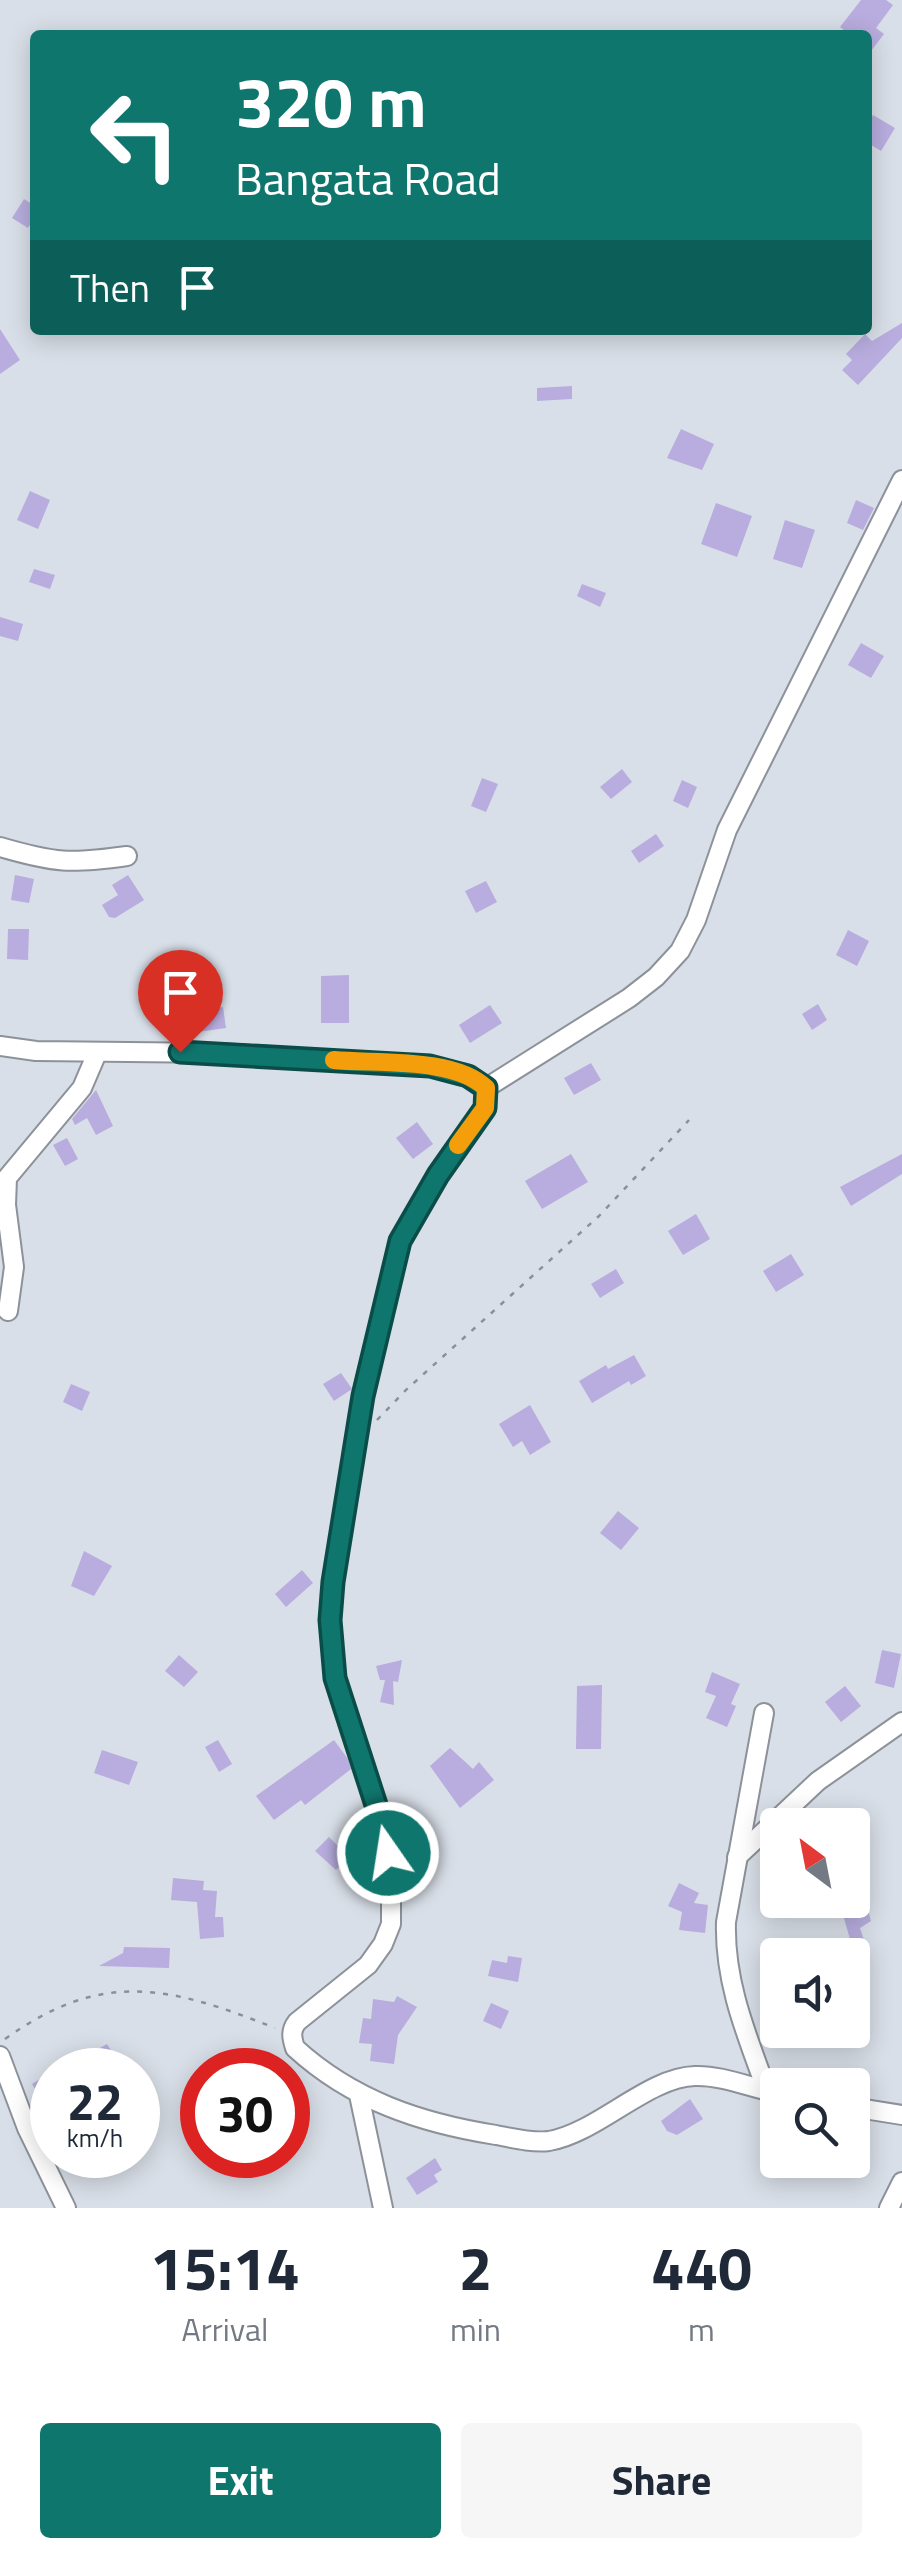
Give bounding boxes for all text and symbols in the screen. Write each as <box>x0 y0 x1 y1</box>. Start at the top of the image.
text: 320 m <box>235 48 427 154</box>
icon: left <box>70 70 200 200</box>
text: Bangata Road <box>235 144 501 212</box>
text: Then <box>70 259 150 317</box>
icon: arrive <box>170 260 225 315</box>
pin <box>138 950 223 1053</box>
icon: arrive <box>153 965 208 1020</box>
position arrow <box>336 1801 440 1905</box>
north arrow <box>760 1808 870 1918</box>
map controls <box>760 1808 870 2178</box>
button: sound <box>760 1938 870 2048</box>
speed limit sign: 30 <box>180 2048 310 2178</box>
text: 22 <box>67 2063 123 2139</box>
button: search <box>760 2068 870 2178</box>
text: km/h <box>67 2119 123 2157</box>
text: 15:14 <box>150 2222 300 2313</box>
text: 2 <box>459 2222 492 2313</box>
text: 440 <box>651 2222 752 2313</box>
text: Arrival <box>182 2305 268 2353</box>
text: min <box>450 2305 501 2353</box>
text: m <box>688 2305 715 2353</box>
button: Exit <box>40 2423 441 2538</box>
button: Share <box>461 2423 862 2538</box>

